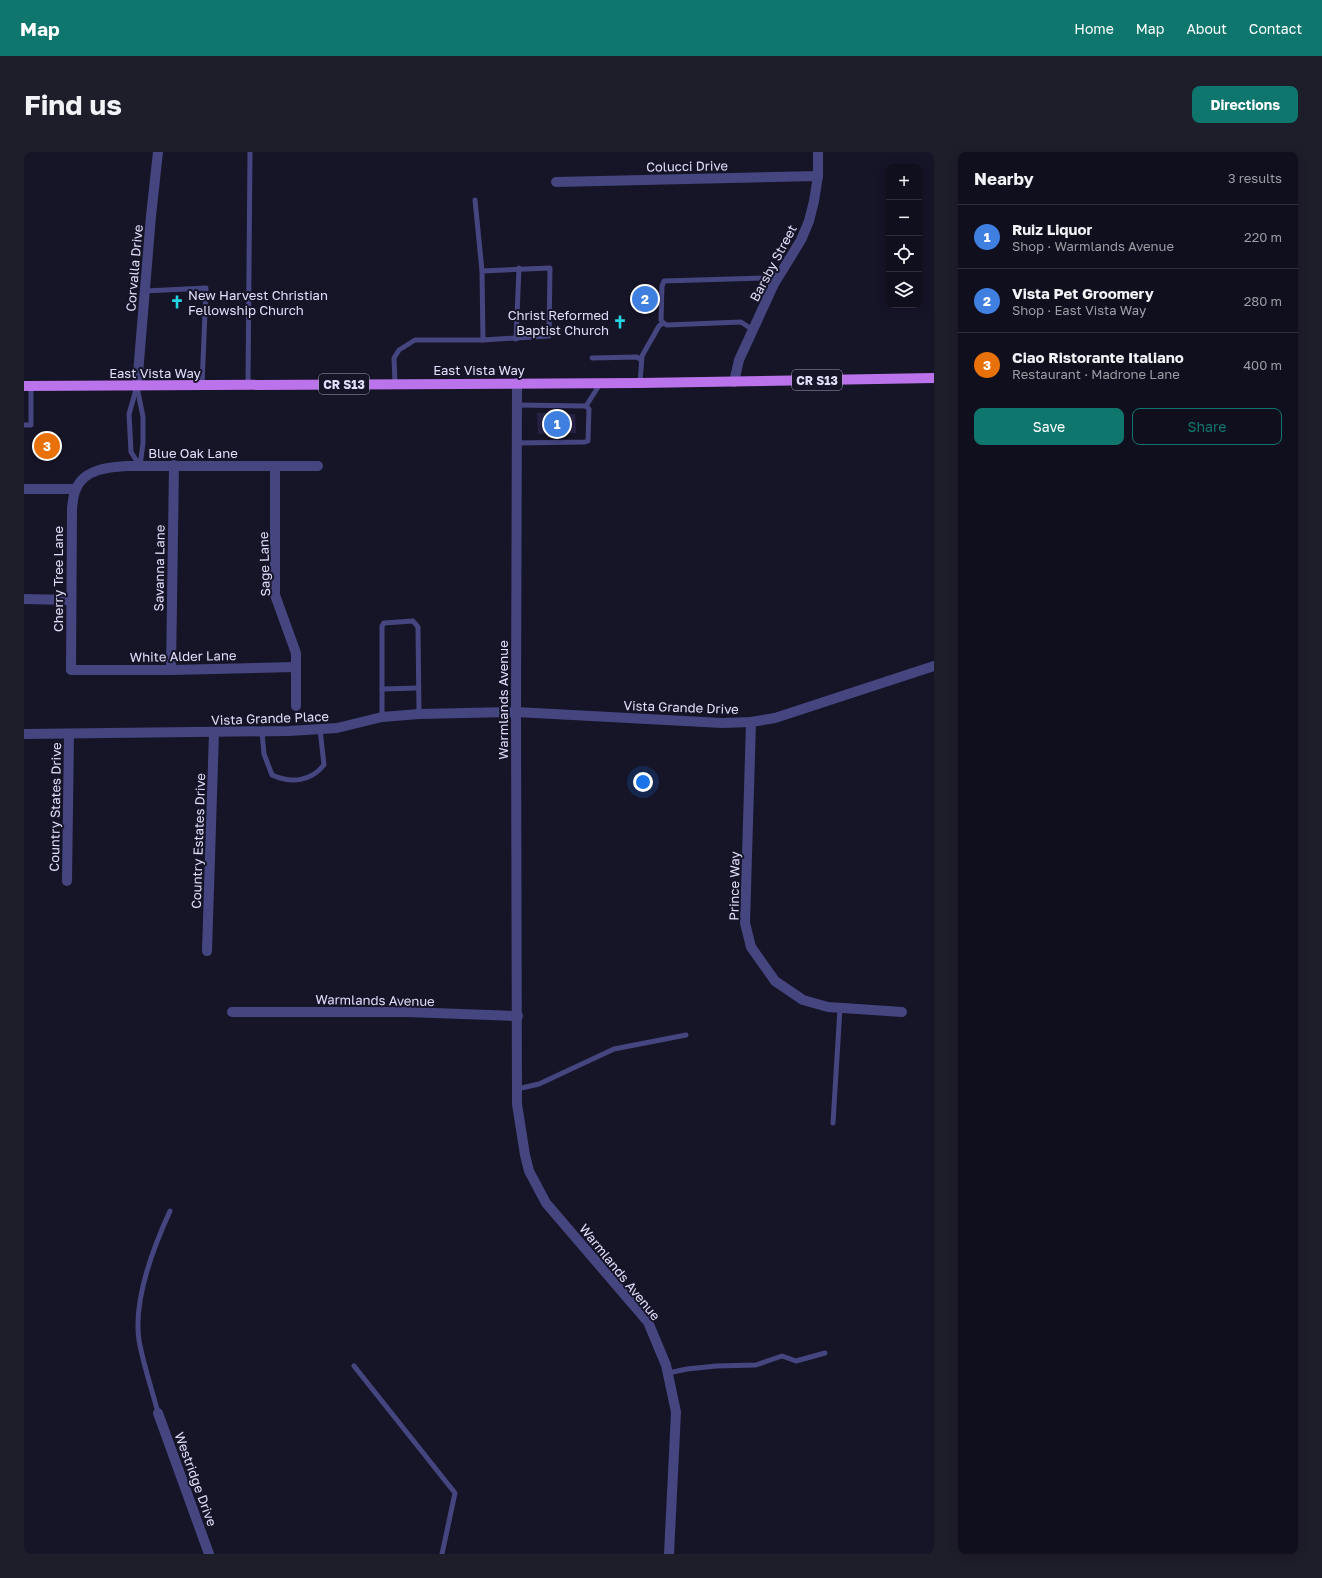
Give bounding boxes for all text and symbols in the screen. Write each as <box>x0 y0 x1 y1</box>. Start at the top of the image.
text: Map <box>20 17 60 40</box>
text: Home <box>1074 20 1114 37</box>
text: Map <box>1136 20 1164 37</box>
text: About <box>1186 20 1227 37</box>
text: Contact <box>1249 20 1302 37</box>
button: Directions <box>1192 86 1298 123</box>
text: Find us <box>24 88 122 121</box>
street label: Colucci Drive <box>646 157 728 175</box>
map controls <box>886 164 922 308</box>
button: + <box>886 164 922 200</box>
text: Nearby <box>974 168 1034 189</box>
text: 3 results <box>1228 170 1282 186</box>
button: − <box>886 200 922 236</box>
text: Ruiz Liquor <box>1012 220 1092 238</box>
street label: Barsby Street <box>746 222 800 304</box>
street label: Corvalla Drive <box>122 224 146 312</box>
text: 1 <box>984 229 990 245</box>
text: 220 m <box>1244 229 1282 245</box>
button: locate <box>886 236 922 272</box>
text: Shop · Warmlands Avenue <box>1012 238 1174 254</box>
button: layers <box>886 272 922 308</box>
pin: 2 <box>632 284 658 314</box>
text: Vista Pet Groomery <box>1012 284 1154 302</box>
place label: New Harvest Christian Fellowship Church <box>188 287 328 318</box>
text: 2 <box>983 293 991 309</box>
text: 280 m <box>1244 293 1282 309</box>
church icon: New Harvest Christian Fellowship Church <box>169 294 185 310</box>
text: Shop · East Vista Way <box>1012 302 1146 318</box>
place label: Christ Reformed Baptist Church <box>508 307 609 338</box>
church icon: Christ Reformed Baptist Church <box>612 314 628 330</box>
text: Ciao Ristorante Italiano <box>1012 348 1184 366</box>
text: 3 <box>983 357 991 373</box>
text: 400 m <box>1243 357 1282 373</box>
street label: East Vista Way <box>433 362 526 378</box>
street label: East Vista Way <box>109 365 202 381</box>
text: Restaurant · Madrone Lane <box>1012 366 1180 382</box>
road number: CR S13 <box>792 370 842 390</box>
road number: CR S13 <box>319 374 369 394</box>
button: Save <box>974 408 1124 445</box>
button: Share <box>1132 408 1282 445</box>
pin: 1 <box>544 409 570 439</box>
pin: 3 <box>34 431 60 461</box>
street label: Blue Oak Lane <box>148 445 238 461</box>
street label: Savanna Lane <box>150 525 168 611</box>
street label: Cherry Tree Lane <box>50 526 66 632</box>
street label: Sage Lane <box>255 531 273 597</box>
street label: Warmlands Avenue <box>495 640 511 760</box>
street label: White Alder Lane <box>130 647 236 665</box>
street label: Vista Grande Drive <box>623 697 739 717</box>
street label: Vista Grande Place <box>211 708 329 728</box>
street label: Country States Drive <box>46 742 64 872</box>
your location <box>633 772 653 792</box>
street label: Country Estates Drive <box>188 773 208 909</box>
street label: Prince Way <box>725 851 743 921</box>
street label: Warmlands Avenue <box>315 991 435 1009</box>
street label: Warmlands Avenue <box>576 1221 664 1323</box>
street label: Westridge Drive <box>172 1430 220 1528</box>

